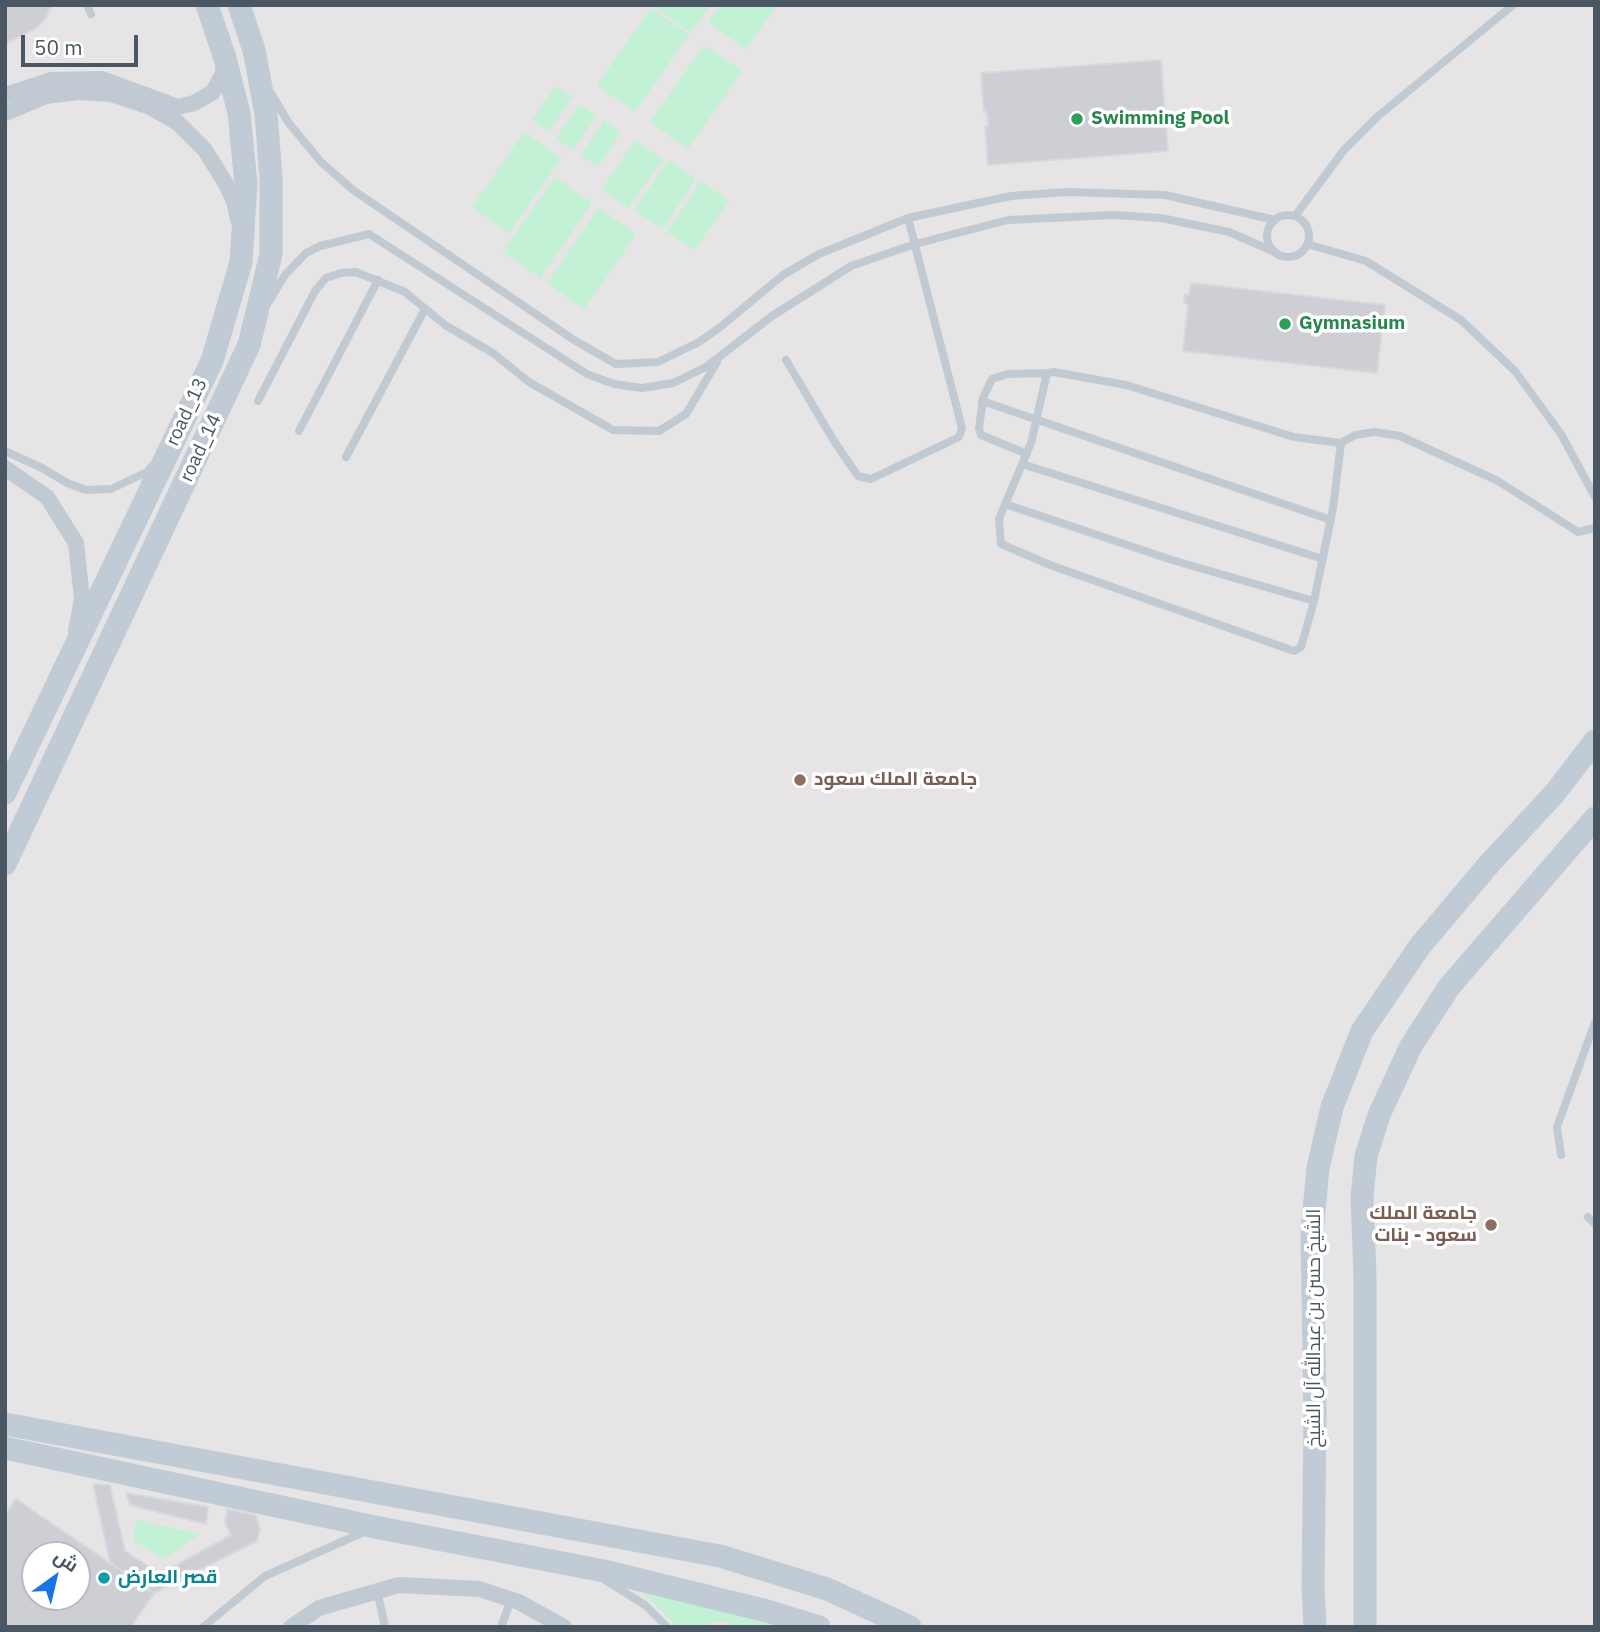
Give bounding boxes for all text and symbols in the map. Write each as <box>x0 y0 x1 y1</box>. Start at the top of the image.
scale bar <box>24 21 142 65</box>
text: 50 m <box>34 33 83 61</box>
place label: Swimming Pool <box>1091 108 1229 130</box>
marker: Swimming Pool <box>1069 111 1085 127</box>
place label: Gymnasium <box>1299 313 1405 335</box>
marker: Gymnasium <box>1277 316 1293 332</box>
street label: road_13 <box>161 374 213 450</box>
street label: road_14 <box>175 410 227 486</box>
place label: جامعة الملك سعود <box>814 769 977 791</box>
marker: جامعة الملك سعود <box>792 772 808 788</box>
place label: جامعة الملك سعود - بنات <box>1369 1203 1477 1247</box>
street label: الشيخ حسن بن عبدالله آل الشيخ <box>1304 1209 1326 1447</box>
marker: جامعة الملك سعود - بنات <box>1483 1217 1499 1233</box>
north arrow <box>21 1541 91 1611</box>
text: ش <box>50 1543 83 1577</box>
place label: قصر العارض <box>118 1567 217 1589</box>
marker: قصر العارض <box>96 1570 112 1586</box>

